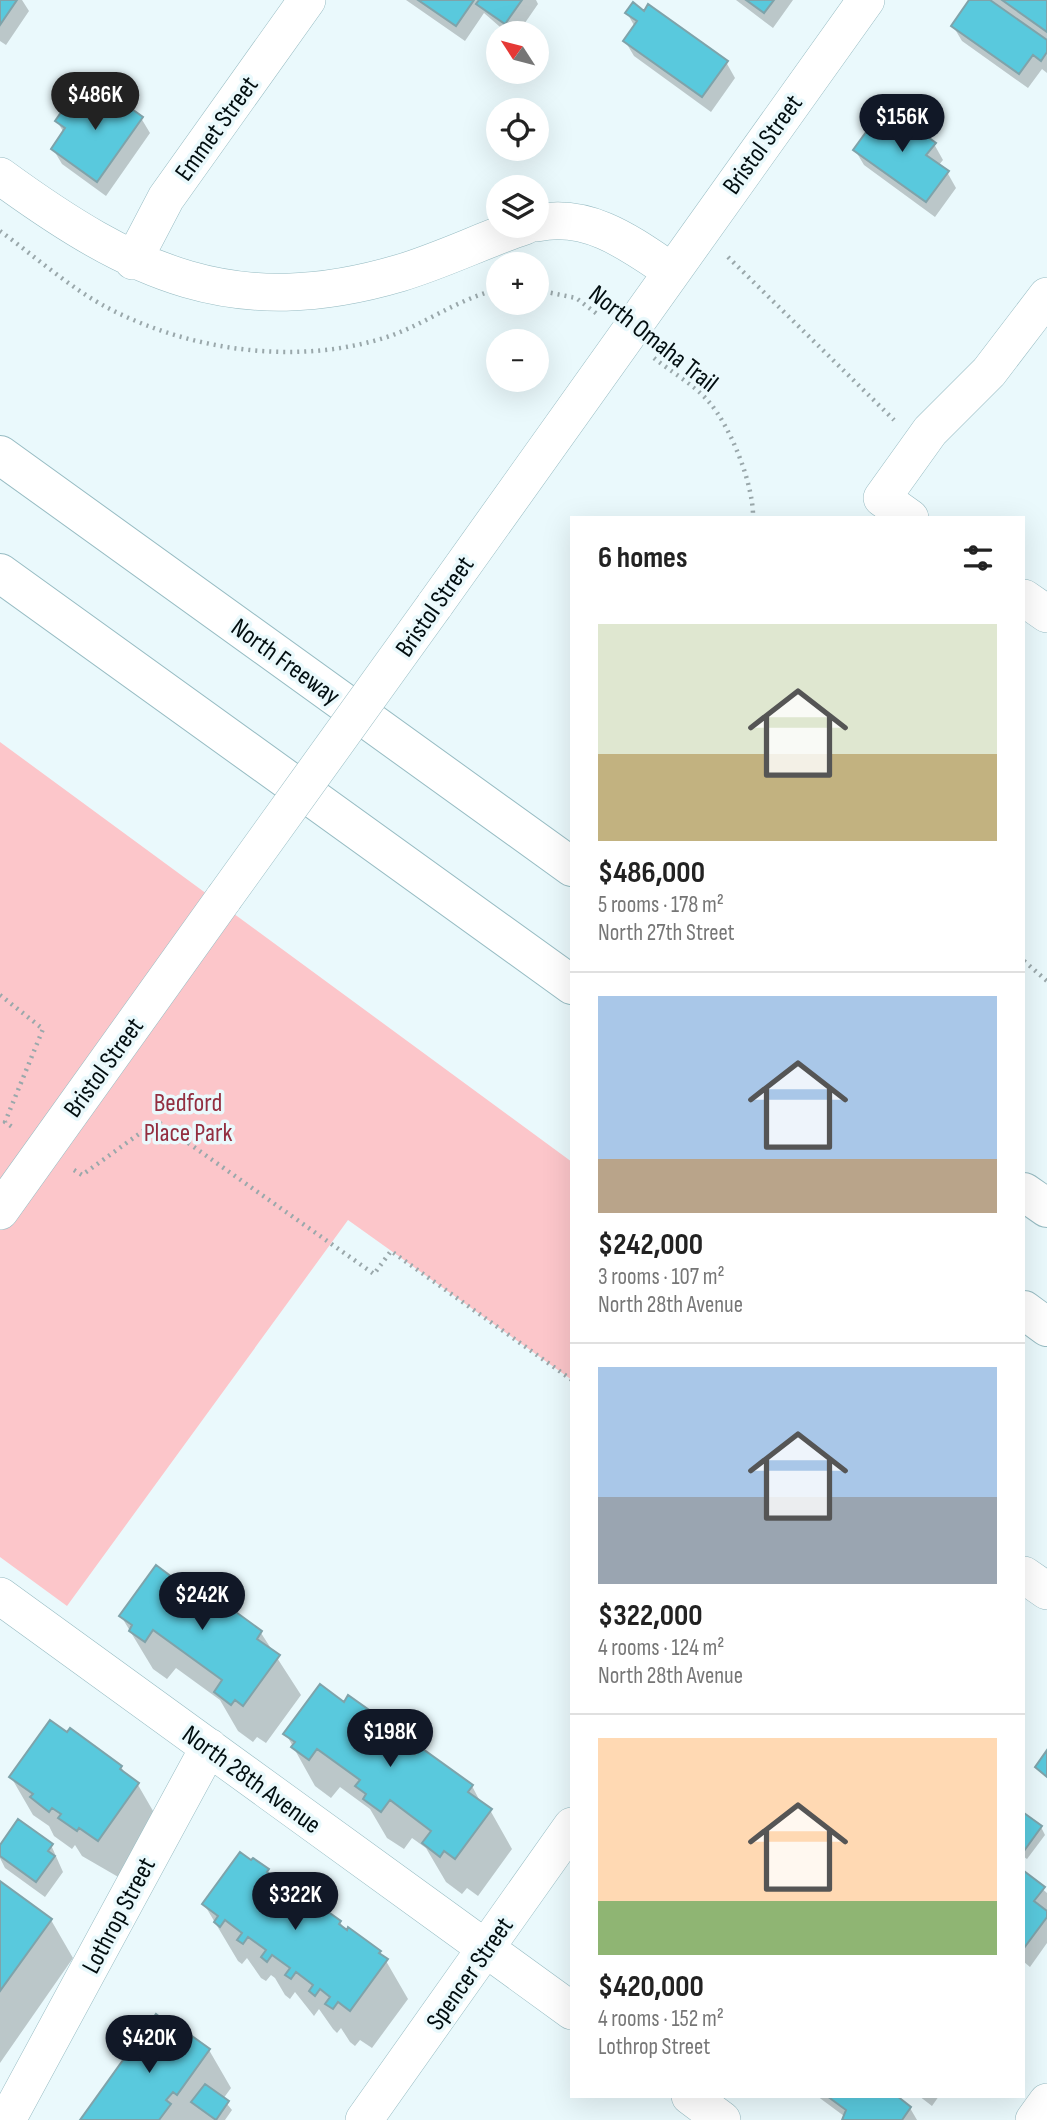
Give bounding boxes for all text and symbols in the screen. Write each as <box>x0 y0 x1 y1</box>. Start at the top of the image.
north arrow <box>486 21 550 84</box>
map controls <box>486 21 549 392</box>
street label: Emmet Street <box>169 71 265 187</box>
pin: $486K <box>46 72 144 132</box>
text: $486K <box>67 81 123 109</box>
street label: Bristol Street <box>717 89 810 201</box>
pin: $156K <box>853 94 951 154</box>
button: locate <box>486 98 549 161</box>
text: $156K <box>875 103 929 131</box>
button: layers <box>486 175 549 238</box>
button: + <box>486 252 549 315</box>
street label: North Omaha Trail <box>582 279 724 399</box>
button: − <box>486 329 549 392</box>
icon: filters <box>959 539 997 577</box>
text: 6 homes <box>598 540 687 576</box>
street label: Bristol Street <box>389 551 481 663</box>
street label: North Freeway <box>225 612 346 712</box>
icon: home <box>735 670 861 796</box>
text: $486,000 <box>598 855 705 891</box>
text: 5 rooms · 178 m² <box>598 891 724 919</box>
text: North 27th Street <box>598 919 735 947</box>
street label: Bristol Street <box>58 1012 151 1124</box>
icon: home <box>735 1042 861 1168</box>
park label: Bedford Place Park <box>144 1088 232 1149</box>
text: $242,000 <box>598 1227 703 1263</box>
text: 3 rooms · 107 m² <box>598 1263 725 1291</box>
text: North 28th Avenue <box>598 1291 743 1319</box>
icon: home <box>735 1413 861 1539</box>
pin: $242K <box>153 1572 251 1632</box>
text: $242K <box>175 1581 229 1609</box>
text: $322,000 <box>598 1598 703 1634</box>
text: 4 rooms · 124 m² <box>598 1634 724 1662</box>
text: North 28th Avenue <box>598 1662 743 1690</box>
pin: $198K <box>341 1710 439 1769</box>
text: $198K <box>363 1718 417 1746</box>
street label: North 28th Avenue <box>176 1720 327 1841</box>
icon: home <box>735 1784 861 1910</box>
street label: Lothrop Street <box>76 1852 163 1979</box>
pin: $322K <box>246 1872 344 1932</box>
text: $322K <box>268 1881 322 1909</box>
street label: Spencer Street <box>420 1911 520 2036</box>
text: $420,000 <box>598 1969 704 2005</box>
text: 4 rooms · 152 m² <box>598 2005 724 2033</box>
pin: $420K <box>100 2016 198 2075</box>
text: $420K <box>122 2024 176 2052</box>
text: Lothrop Street <box>598 2033 710 2061</box>

